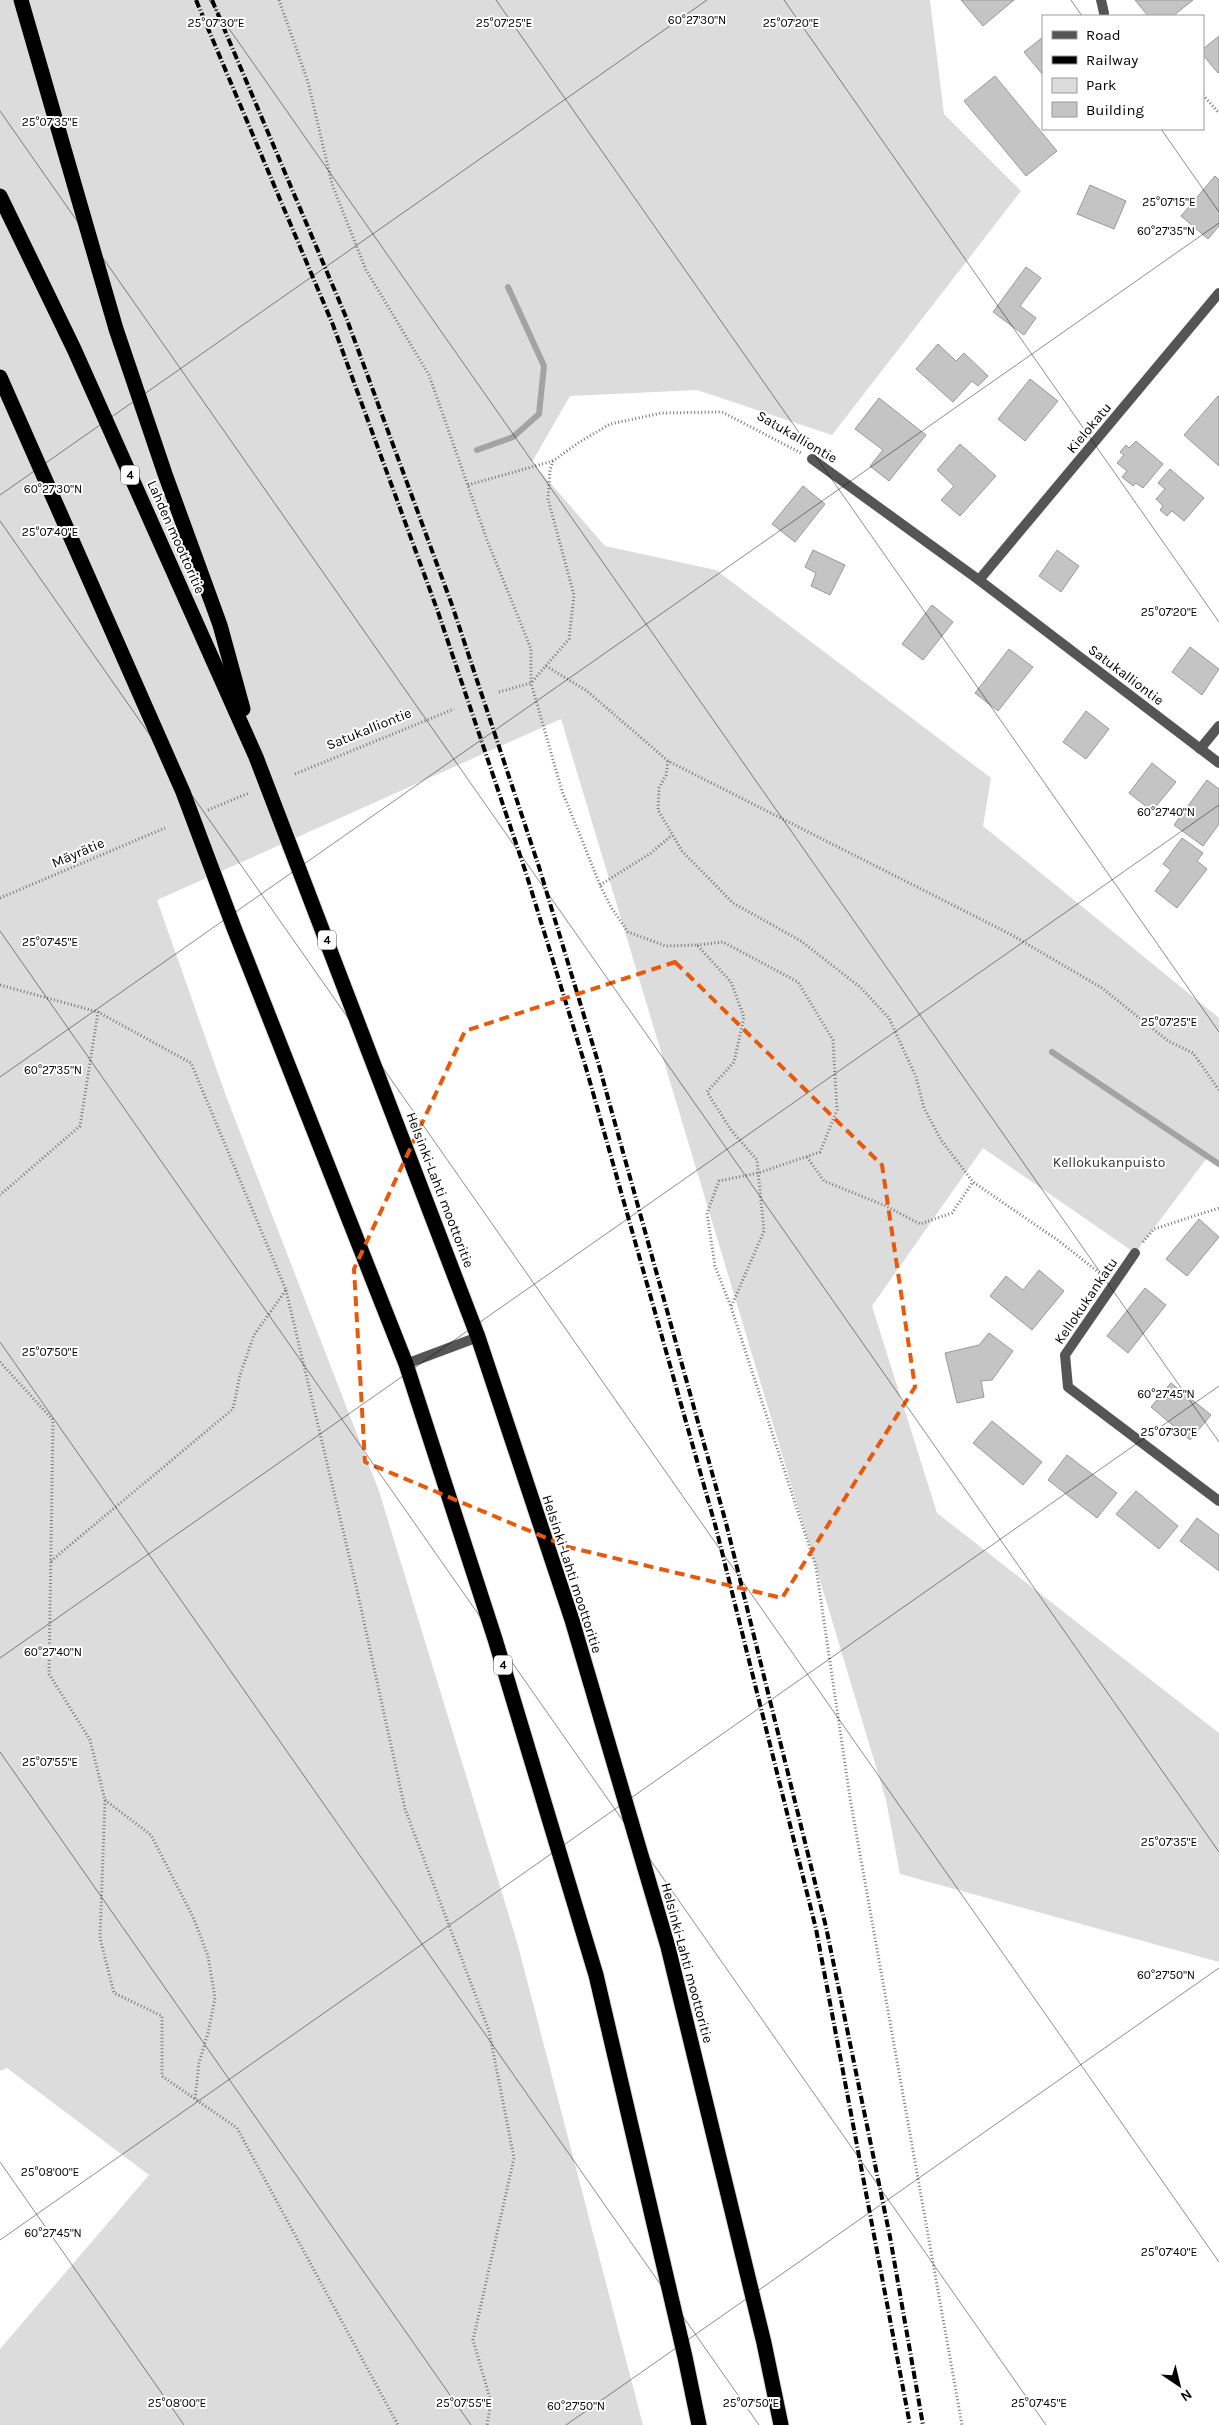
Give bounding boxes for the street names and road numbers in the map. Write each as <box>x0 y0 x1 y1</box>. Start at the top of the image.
street label: Kielokatu <box>1063 399 1115 457</box>
street label: Satukalliontie <box>754 407 840 467</box>
road number: 4 <box>121 466 139 484</box>
street label: Lahden moottoritie <box>143 478 209 596</box>
street label: Satukalliontie <box>1085 641 1167 709</box>
street label: Satukalliontie <box>324 704 414 754</box>
street label: Mäyrätie <box>49 834 107 872</box>
road number: 4 <box>318 930 336 950</box>
street label: Helsinki-Lahti moottoritie <box>402 1110 478 1270</box>
street label: Kellokukankatu <box>1051 1254 1121 1348</box>
street label: Helsinki-Lahti moottoritie <box>538 1493 606 1655</box>
road number: 4 <box>494 1656 512 1674</box>
street label: Helsinki-Lahti moottoritie <box>657 1881 717 2045</box>

